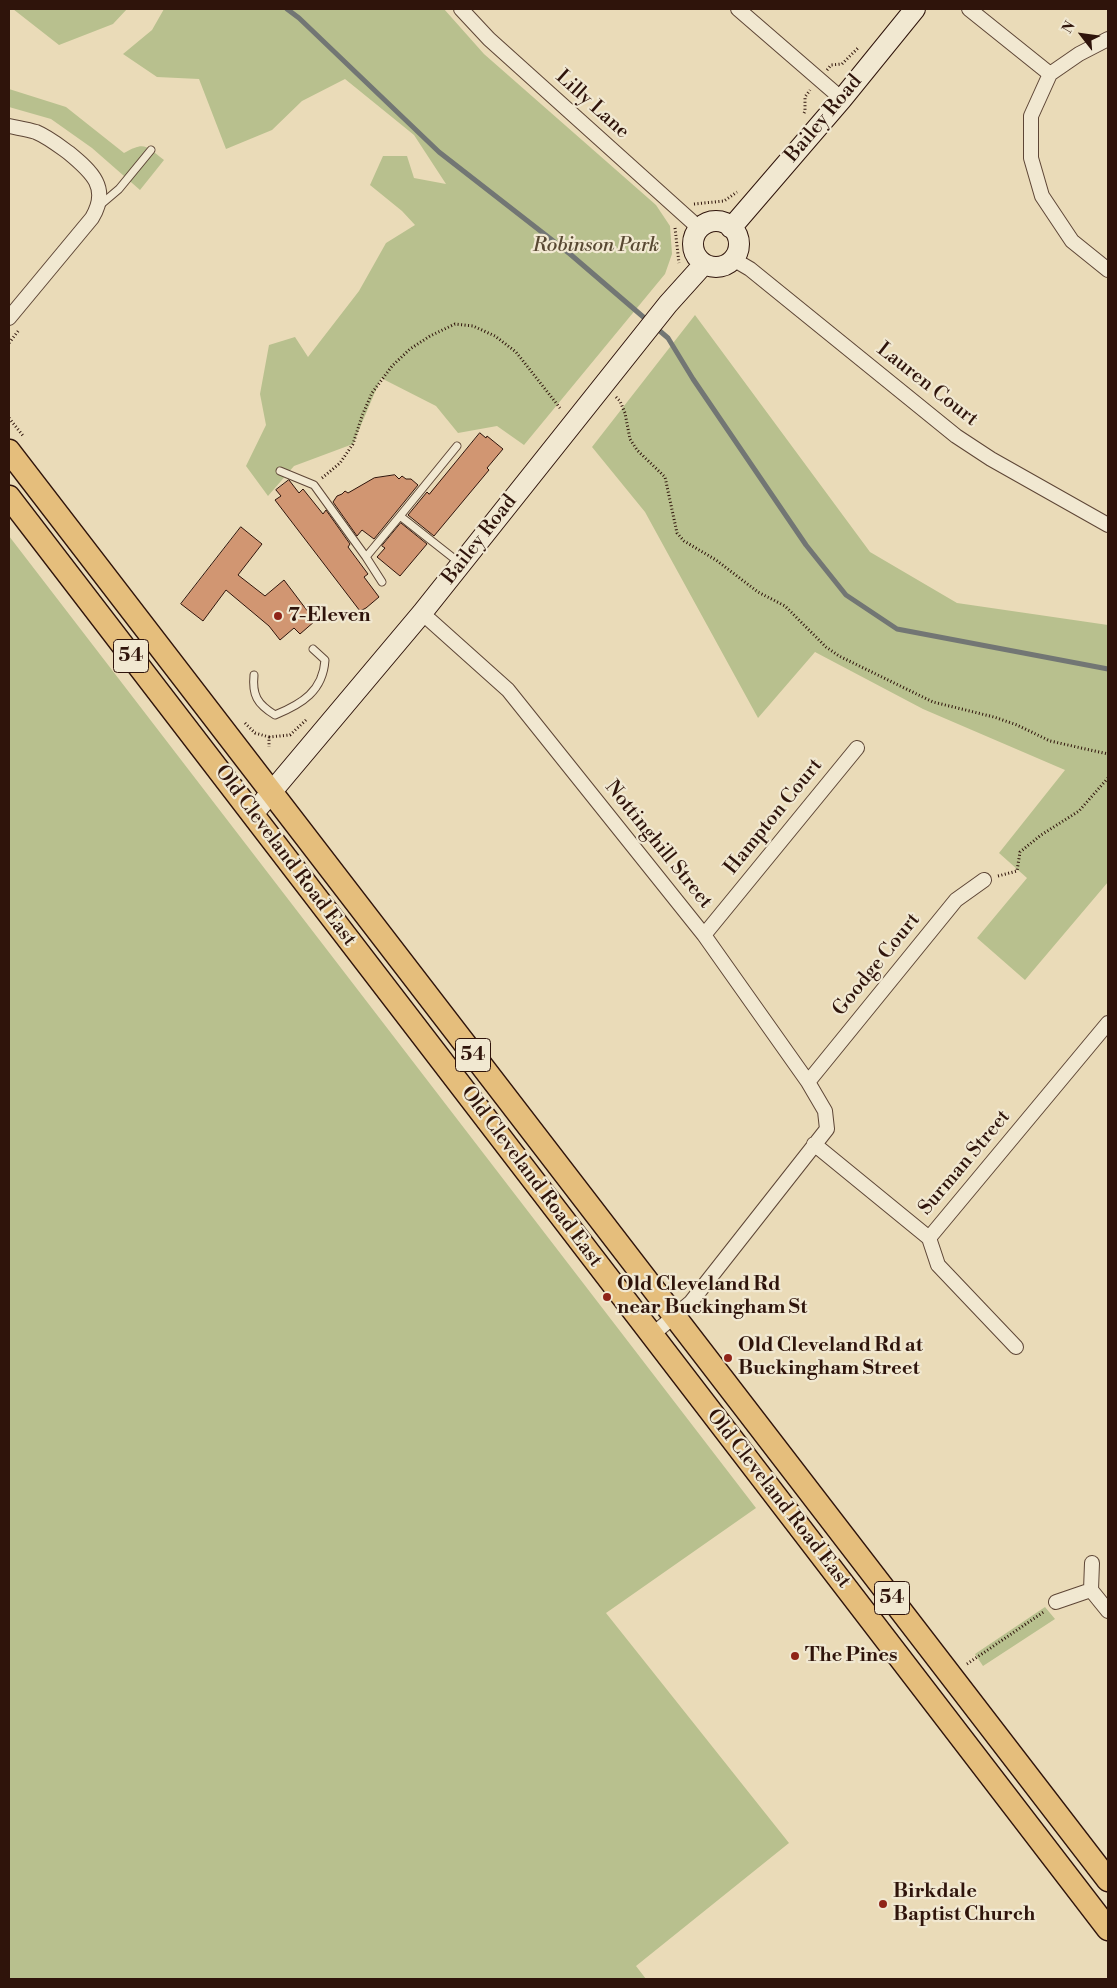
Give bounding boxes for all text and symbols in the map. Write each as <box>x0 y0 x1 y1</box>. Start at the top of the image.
north arrow <box>1057 10 1107 60</box>
text: N <box>1058 18 1080 37</box>
street label: Lilly Lane <box>550 66 634 144</box>
street label: Bailey Road <box>780 70 868 168</box>
park label: Robinson Park <box>533 234 659 258</box>
street label: Lauren Court <box>872 338 982 432</box>
street label: Bailey Road <box>438 490 522 590</box>
place label: 7-Eleven <box>288 604 371 628</box>
marker: 7-Eleven <box>272 610 284 622</box>
road number: 54 <box>114 640 148 672</box>
street label: Hampton Court <box>720 754 828 880</box>
street label: Old Cleveland Road East <box>209 761 361 951</box>
street label: Nottinghill Street <box>599 776 717 914</box>
street label: Goodge Court <box>828 909 926 1021</box>
road number: 54 <box>456 1038 490 1072</box>
street label: Old Cleveland Road East <box>455 1082 607 1272</box>
street label: Surman Street <box>914 1106 1016 1220</box>
place label: Old Cleveland Rd near Buckingham St <box>617 1273 807 1320</box>
marker: Old Cleveland Rd near Buckingham St <box>601 1291 613 1303</box>
place label: Old Cleveland Rd at Buckingham Street <box>738 1334 923 1381</box>
marker: Old Cleveland Rd at Buckingham Street <box>722 1352 734 1364</box>
street label: Old Cleveland Road East <box>701 1405 855 1593</box>
road number: 54 <box>874 1582 910 1615</box>
place label: The Pines <box>805 1644 897 1668</box>
marker: The Pines <box>789 1650 801 1662</box>
place label: Birkdale Baptist Church <box>893 1880 1035 1927</box>
marker: Birkdale Baptist Church <box>877 1898 889 1910</box>

